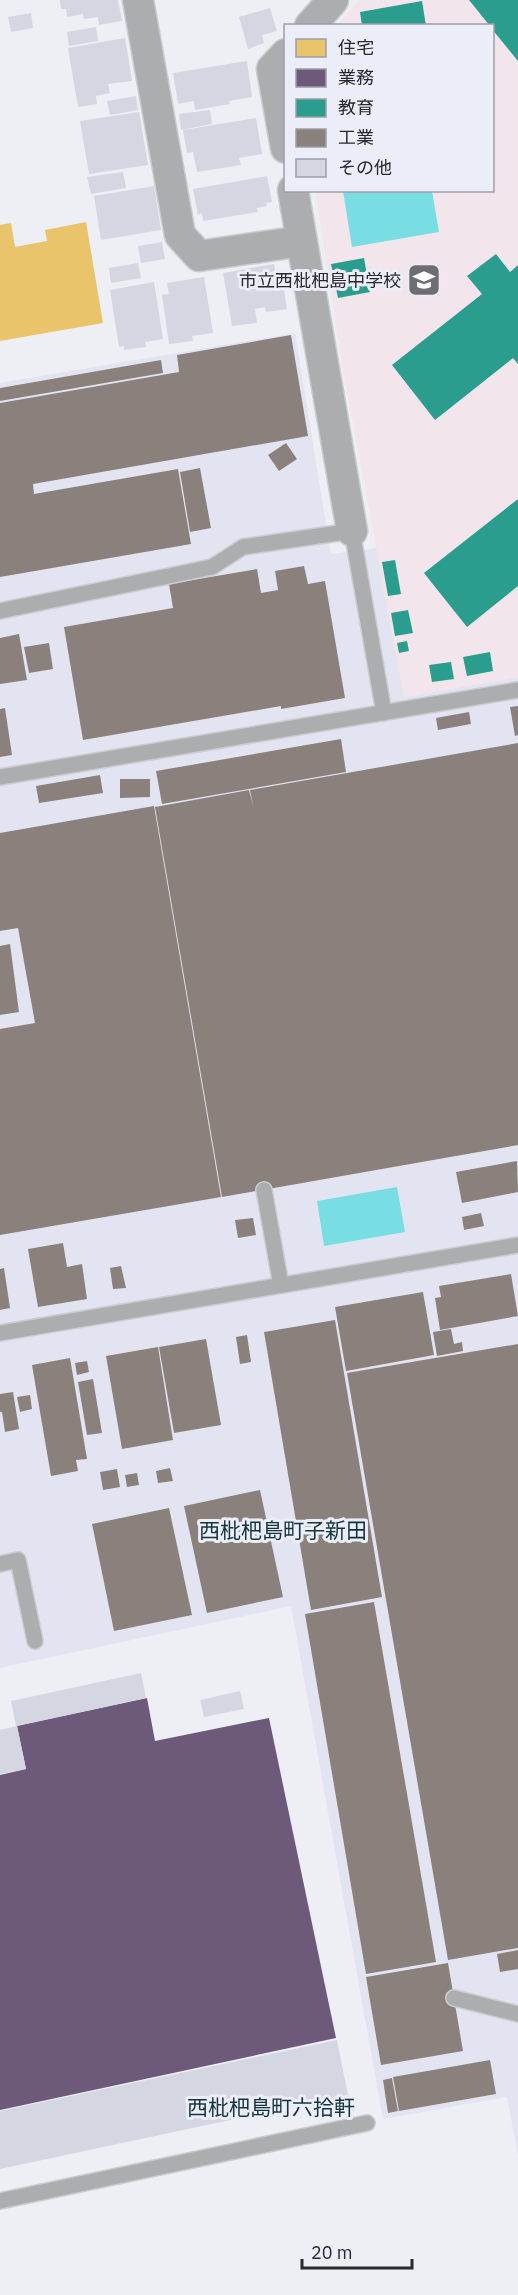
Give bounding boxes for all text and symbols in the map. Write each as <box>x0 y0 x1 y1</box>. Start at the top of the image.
legend <box>284 24 494 192</box>
text: 住宅 <box>338 36 374 59</box>
text: 業務 <box>338 66 374 89</box>
text: 教育 <box>338 96 374 119</box>
text: 工業 <box>338 126 374 149</box>
text: その他 <box>338 156 392 179</box>
school or university icon: 市立西枇杷島中学校 <box>406 262 442 298</box>
place label: 市立西枇杷島中学校 <box>239 269 401 292</box>
district label: 西枇杷島町子新田 <box>199 1516 367 1544</box>
district label: 西枇杷島町六拾軒 <box>187 2093 355 2121</box>
scale bar <box>302 2232 412 2270</box>
text: 20 m <box>311 2241 353 2264</box>

